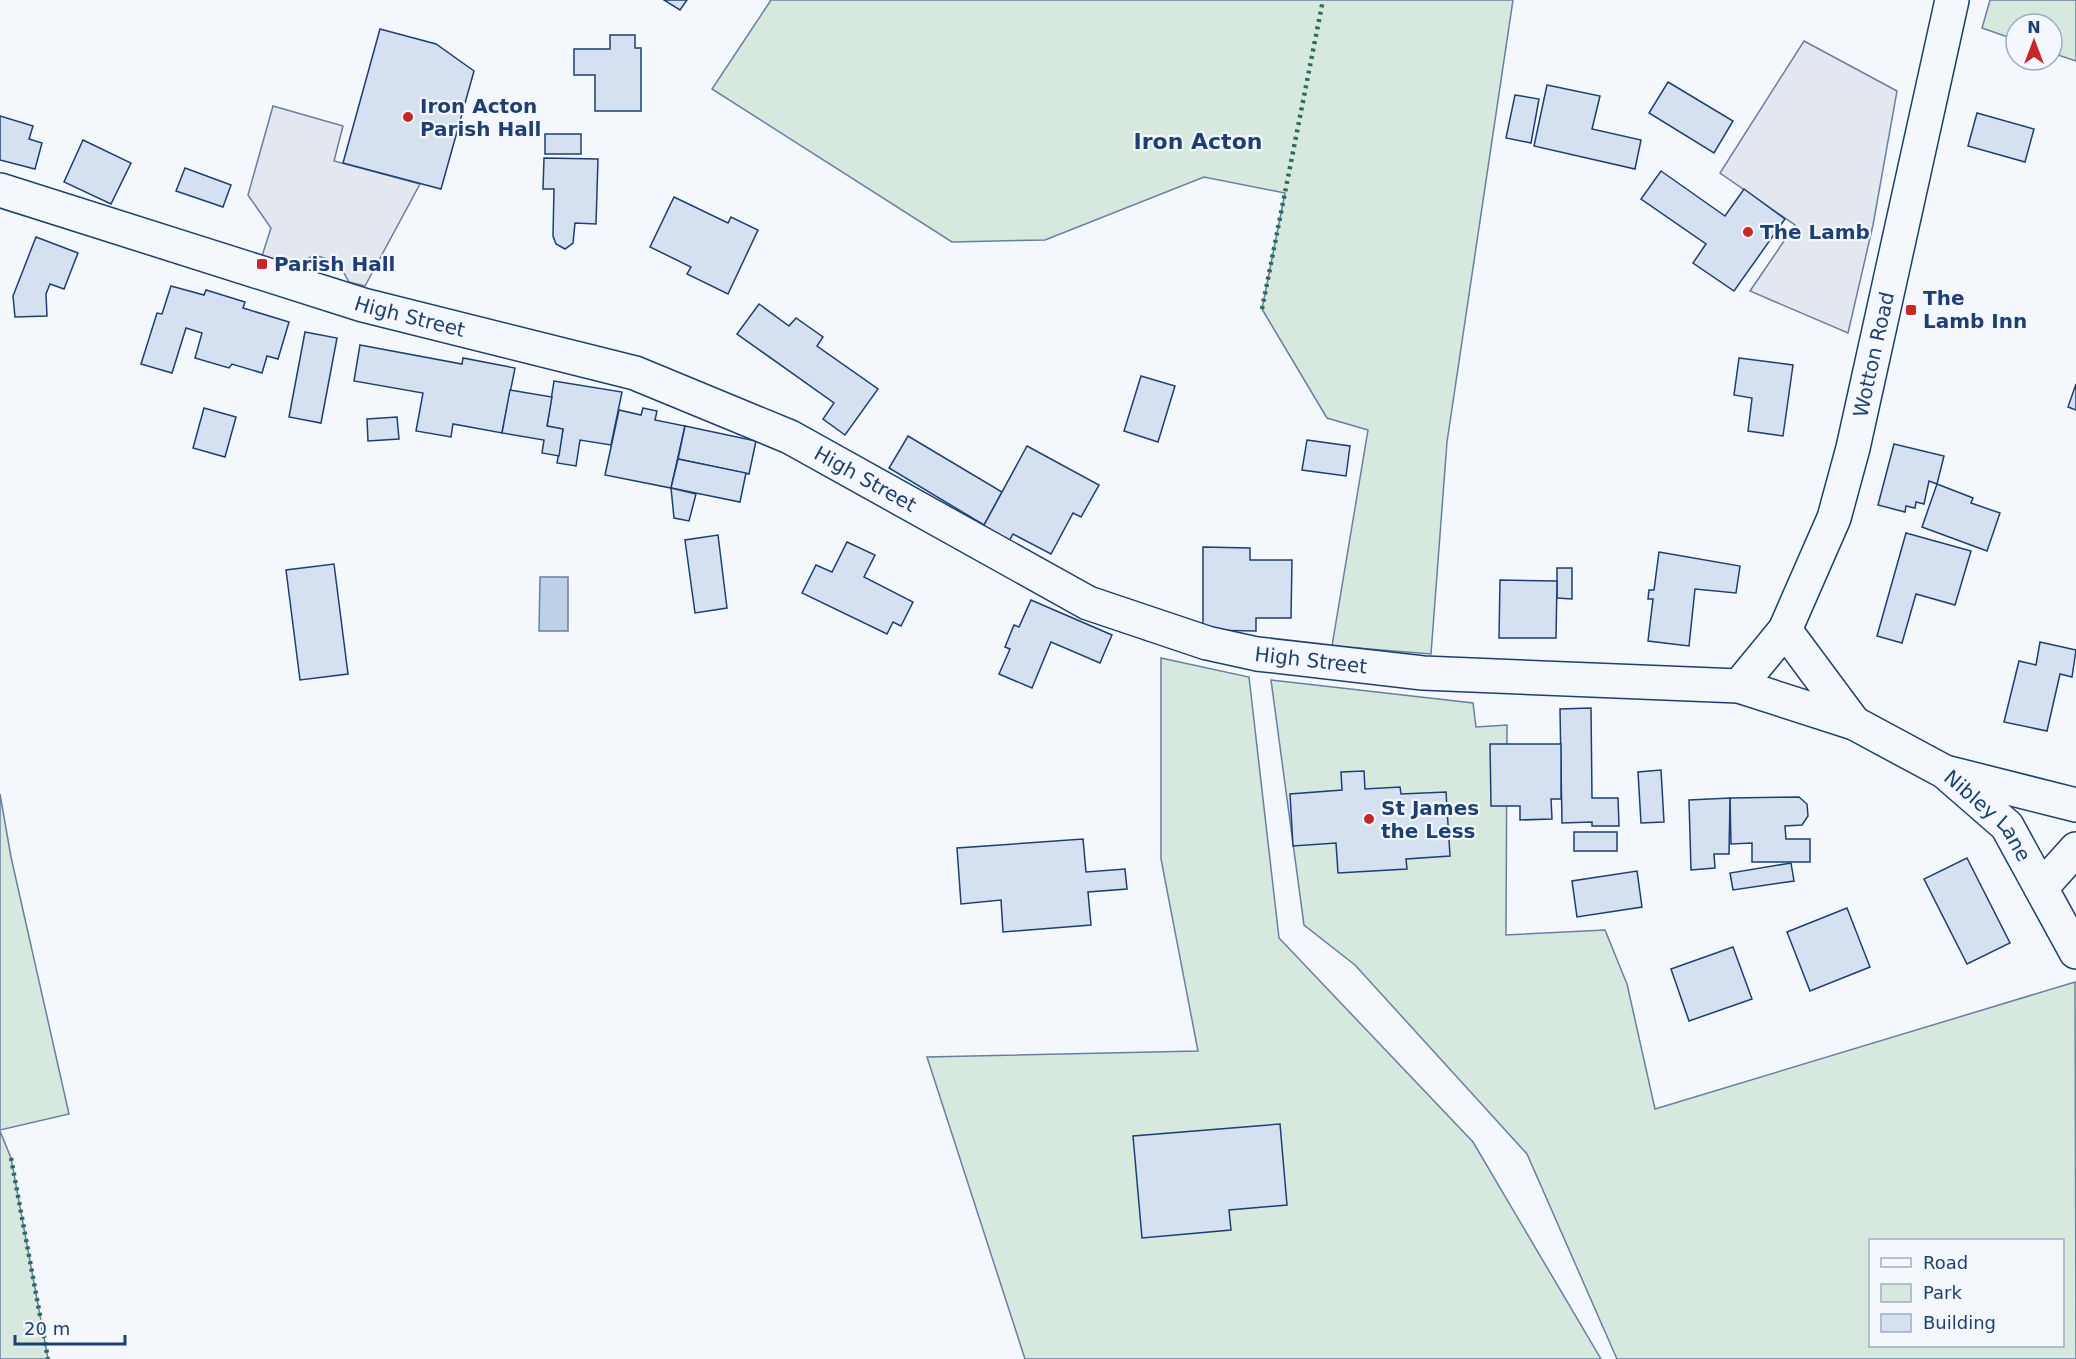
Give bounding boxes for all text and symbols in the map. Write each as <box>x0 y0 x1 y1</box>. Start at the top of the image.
north arrow <box>2004 12 2064 72</box>
text: N <box>2027 18 2041 37</box>
place label: Iron Acton Parish Hall <box>420 94 541 141</box>
marker: Iron Acton Parish Hall <box>401 110 415 124</box>
district label: Iron Acton <box>1134 129 1262 154</box>
place label: The Lamb <box>1760 220 1870 244</box>
marker: The Lamb <box>1741 225 1755 239</box>
place label: Parish Hall <box>274 252 395 276</box>
marker: Parish Hall <box>255 257 269 271</box>
place label: The Lamb Inn <box>1923 286 2027 333</box>
street label: Wotton Road <box>1848 289 1899 420</box>
street label: High Street <box>351 291 468 342</box>
marker: The Lamb Inn <box>1904 303 1918 317</box>
street label: High Street <box>810 441 921 517</box>
street label: High Street <box>1253 642 1369 679</box>
street label: Nibley Lane <box>1939 765 2036 865</box>
place label: St James the Less <box>1381 796 1479 843</box>
marker: St James the Less <box>1362 812 1376 826</box>
legend <box>1869 1239 2064 1347</box>
text: Road <box>1923 1252 1968 1273</box>
text: Park <box>1923 1282 1962 1303</box>
scale bar <box>15 1308 124 1346</box>
text: Building <box>1923 1312 1996 1333</box>
text: 20 m <box>24 1318 70 1339</box>

